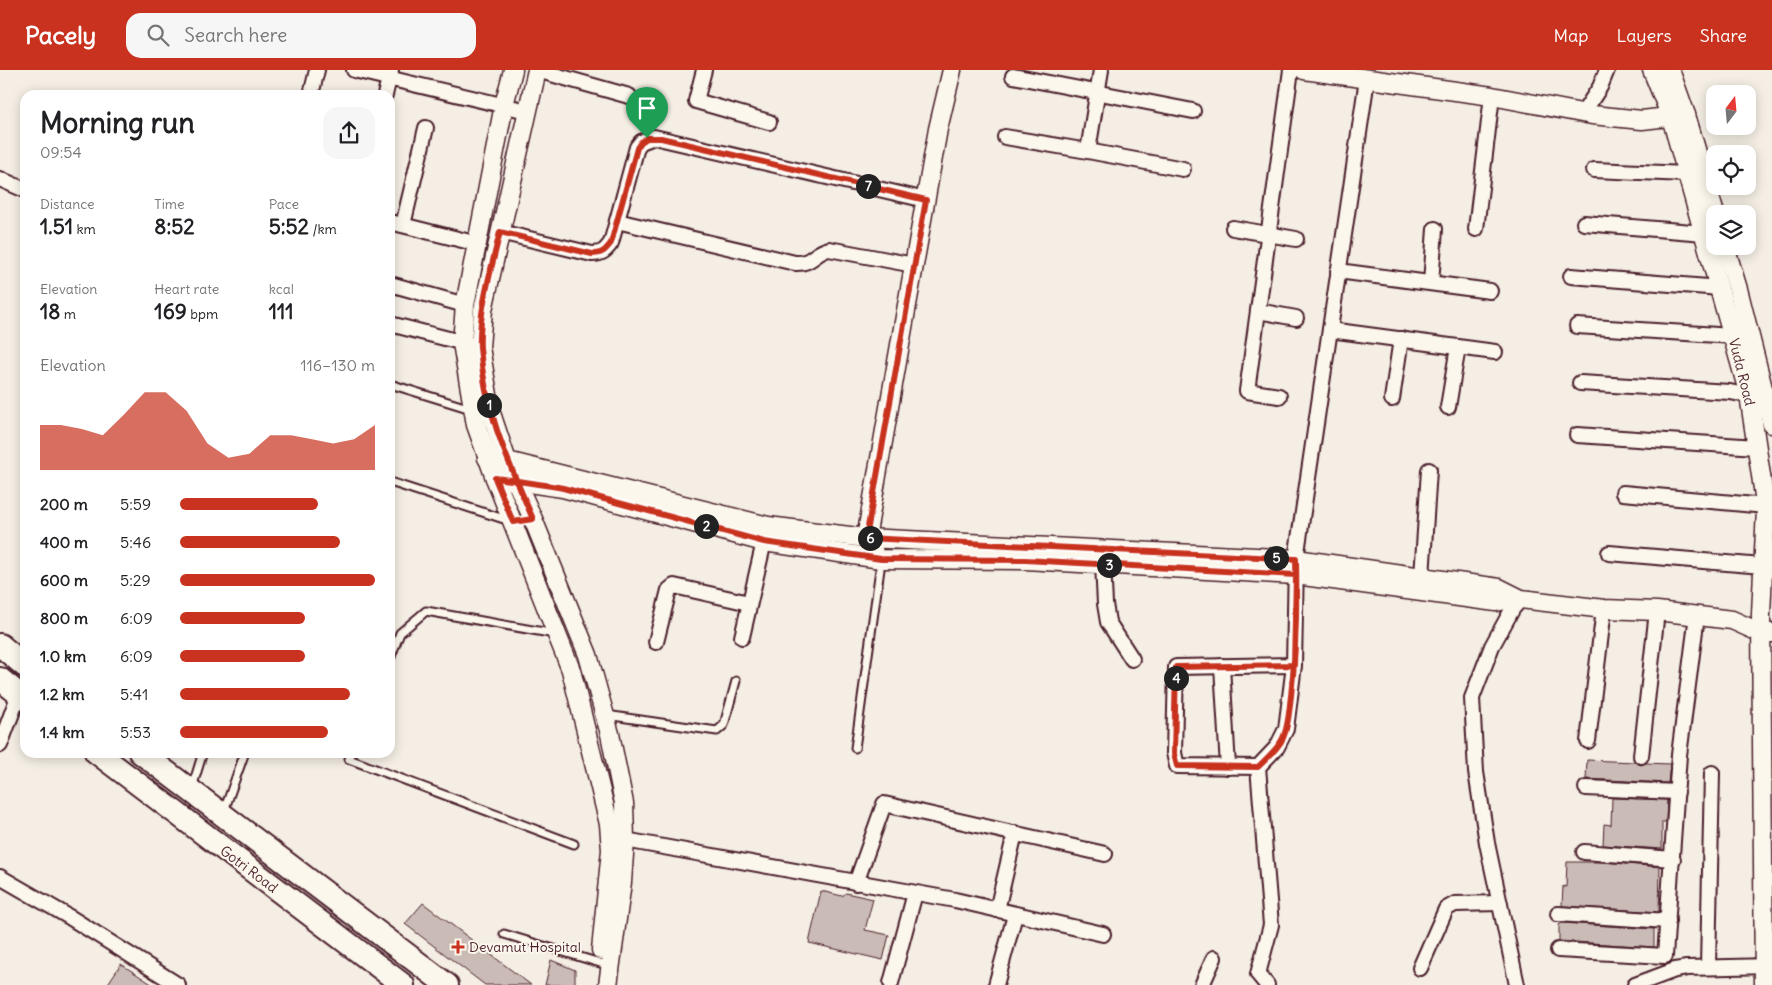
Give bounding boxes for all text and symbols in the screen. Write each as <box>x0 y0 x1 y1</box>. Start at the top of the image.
search box <box>126 13 476 58</box>
text: Pacely <box>25 20 96 50</box>
icon: search <box>144 21 172 49</box>
text: Search here <box>184 23 287 47</box>
text: Map <box>1553 24 1588 47</box>
text: Layers <box>1616 24 1672 47</box>
text: Share <box>1700 24 1747 47</box>
north arrow <box>1706 85 1756 135</box>
map controls <box>1706 85 1756 255</box>
pin <box>626 87 668 138</box>
icon: arrive <box>633 94 661 122</box>
text: Morning run <box>40 105 195 141</box>
button: share <box>323 107 375 159</box>
text: 09:54 <box>40 142 82 162</box>
button: locate <box>1706 145 1756 195</box>
pin: 7 <box>856 174 880 198</box>
text: 7 <box>865 177 872 195</box>
text: Distance <box>40 195 95 213</box>
text: Time <box>154 195 185 213</box>
text: Pace <box>269 195 299 213</box>
button: layers <box>1706 205 1756 255</box>
text: 1.51 <box>40 213 73 240</box>
text: 8:52 <box>154 213 195 240</box>
text: 5:52 <box>269 213 309 240</box>
text: km <box>73 220 96 238</box>
text: /km <box>309 220 337 238</box>
text: Elevation <box>40 280 97 298</box>
text: Heart rate <box>154 280 219 298</box>
text: kcal <box>269 280 294 298</box>
text: 18 <box>40 298 60 325</box>
text: 169 <box>154 298 187 325</box>
text: 111 <box>269 298 294 325</box>
text: m <box>60 305 76 323</box>
text: bpm <box>187 305 218 323</box>
street label: Vuda Road <box>1725 336 1759 408</box>
text: Elevation <box>40 355 106 375</box>
text: 116–130 m <box>300 355 375 375</box>
pin: 1 <box>476 392 502 418</box>
text: 1 <box>487 396 492 414</box>
text: 200 m <box>40 494 88 514</box>
text: 5:59 <box>120 494 151 514</box>
pin: 2 <box>694 514 718 538</box>
text: 2 <box>703 517 710 535</box>
pin: 6 <box>858 526 882 550</box>
text: 6 <box>866 529 875 547</box>
text: 400 m <box>40 532 88 552</box>
text: 5:46 <box>120 532 151 552</box>
pin: 5 <box>1264 546 1288 570</box>
text: 5 <box>1272 549 1281 567</box>
pin: 3 <box>1096 552 1122 578</box>
text: 3 <box>1106 556 1113 574</box>
text: 600 m <box>40 570 88 590</box>
text: 5:29 <box>120 570 151 590</box>
text: 800 m <box>40 608 88 628</box>
text: 6:09 <box>120 608 153 628</box>
text: 1.0 km <box>40 646 86 666</box>
text: 6:09 <box>120 646 153 666</box>
pin: 4 <box>1164 666 1188 690</box>
text: 4 <box>1172 669 1181 687</box>
text: 1.2 km <box>40 684 84 704</box>
text: 5:41 <box>120 684 148 704</box>
text: 1.4 km <box>40 722 85 742</box>
text: 5:53 <box>120 722 151 742</box>
street label: Gotri Road <box>217 841 281 897</box>
place label: Devamut Hospital <box>469 938 581 956</box>
marker: Devamut Hospital <box>451 940 465 954</box>

